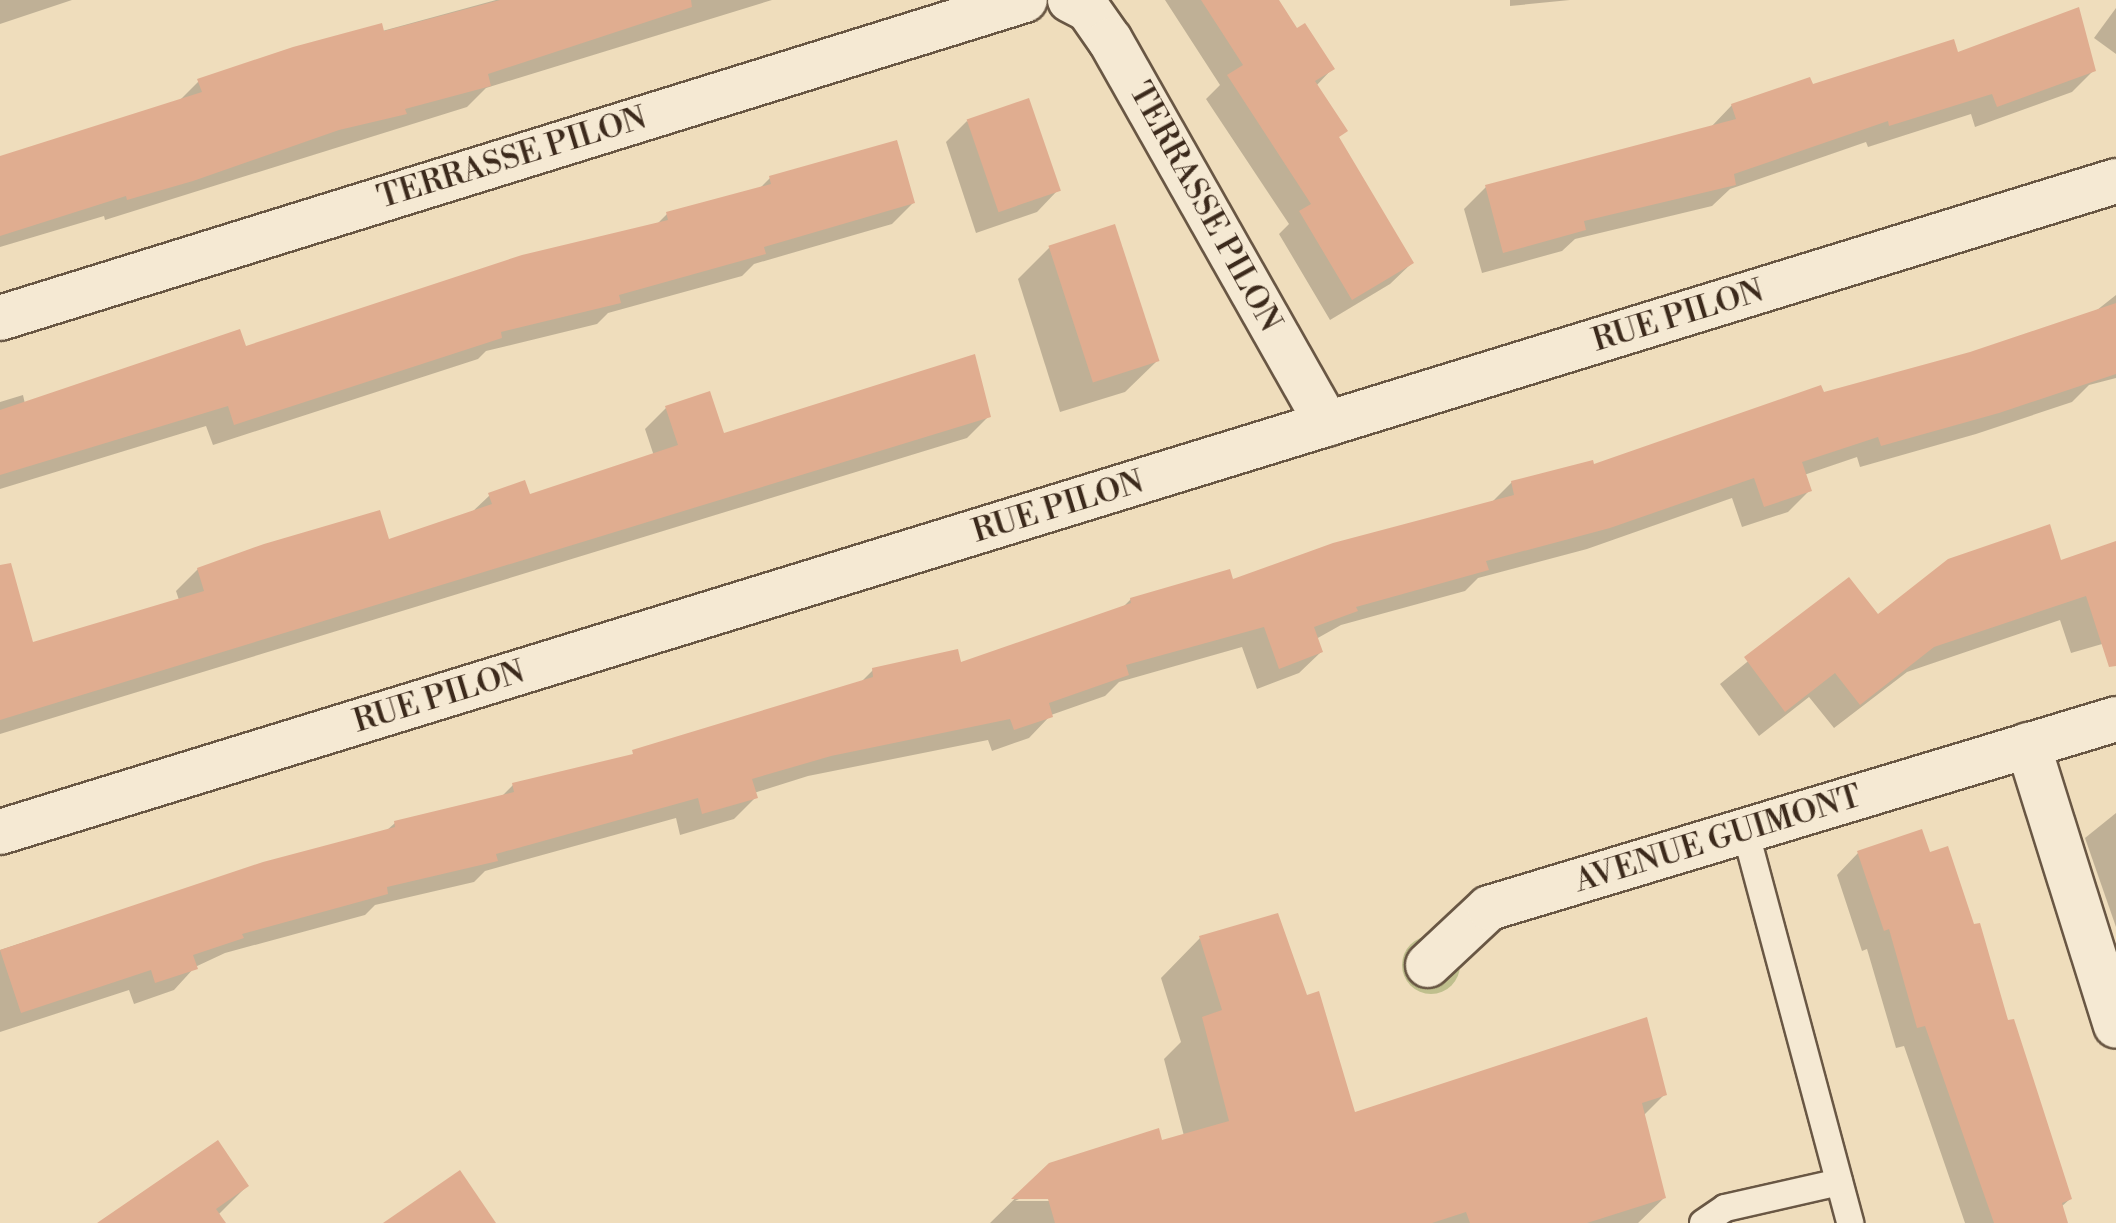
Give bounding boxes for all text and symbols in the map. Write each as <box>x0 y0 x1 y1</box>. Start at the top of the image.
street label: TERRASSE PILON <box>1121 76 1289 338</box>
street label: TERRASSE PILON <box>373 99 651 217</box>
street label: RUE PILON <box>1588 272 1768 360</box>
street label: RUE PILON <box>968 463 1148 551</box>
street label: RUE PILON <box>349 653 529 741</box>
street label: AVENUE GUIMONT <box>1570 777 1866 901</box>

